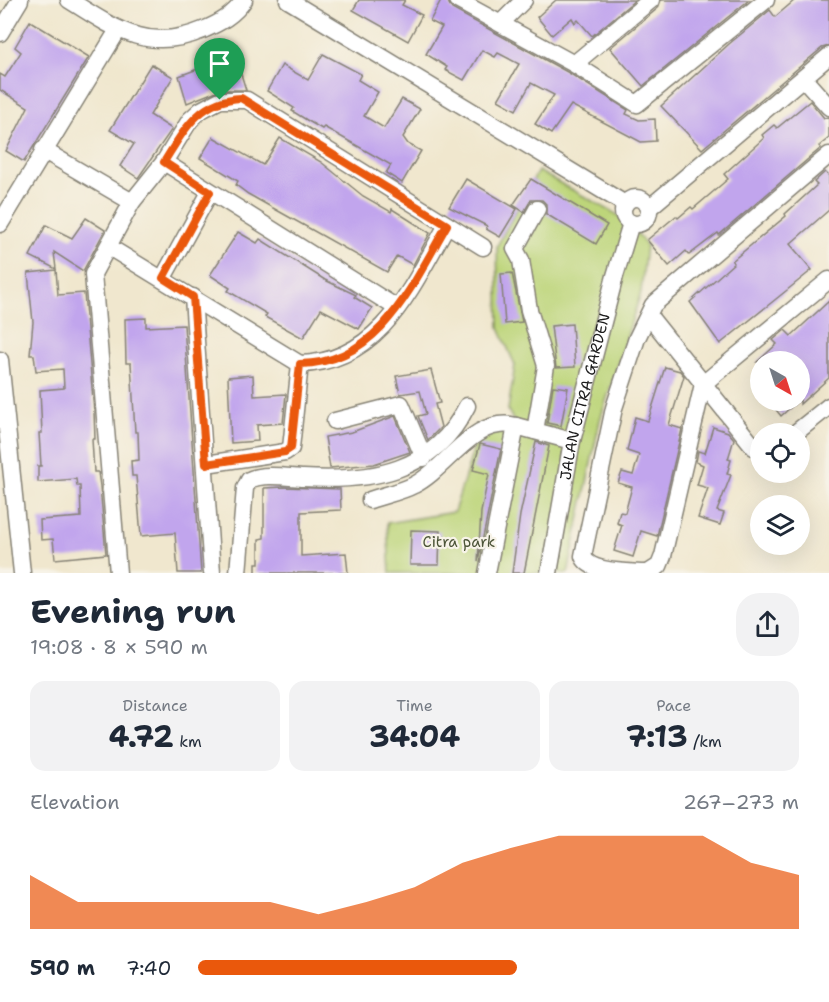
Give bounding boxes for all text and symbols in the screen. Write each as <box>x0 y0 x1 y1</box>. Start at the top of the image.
pin <box>194 38 245 100</box>
icon: arrive <box>203 47 236 80</box>
street label: JALAN CITRA GARDEN <box>555 311 615 482</box>
north arrow <box>750 351 810 411</box>
map controls <box>750 351 810 555</box>
button: locate <box>750 423 810 483</box>
button: layers <box>750 495 810 555</box>
park label: Citra park <box>423 532 495 552</box>
text: Evening run <box>30 589 236 634</box>
button: share <box>736 593 799 656</box>
text: 19:08 · 8 × 590 m <box>30 634 208 660</box>
text: Distance <box>122 695 188 716</box>
text: Time <box>396 695 433 716</box>
text: Pace <box>656 695 691 716</box>
text: 4.72 <box>109 716 174 757</box>
text: 34:04 <box>369 716 460 757</box>
text: 7:13 <box>626 716 688 757</box>
text: km <box>174 731 202 752</box>
text: /km <box>688 731 722 752</box>
text: Elevation <box>30 789 120 815</box>
text: 267–273 m <box>683 789 799 815</box>
text: 590 m <box>30 955 95 981</box>
text: 7:40 <box>126 955 171 981</box>

